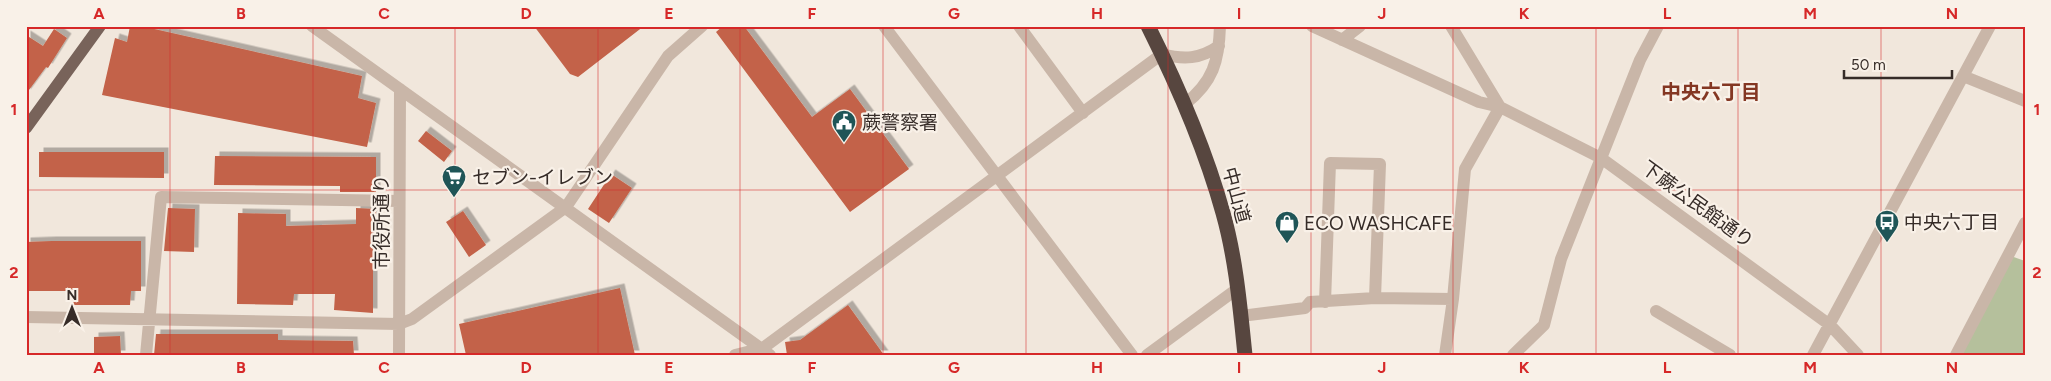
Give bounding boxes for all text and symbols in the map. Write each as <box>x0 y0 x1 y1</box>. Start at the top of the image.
text: A <box>93 4 105 23</box>
text: B <box>236 4 246 23</box>
text: C <box>378 4 390 23</box>
text: D <box>520 4 532 23</box>
text: E <box>664 4 674 23</box>
text: F <box>808 4 817 23</box>
text: G <box>948 4 960 23</box>
text: H <box>1091 4 1103 23</box>
text: I <box>1237 4 1241 23</box>
text: J <box>1378 4 1386 23</box>
text: K <box>1519 4 1530 23</box>
text: L <box>1663 4 1672 23</box>
text: M <box>1803 4 1817 23</box>
text: N <box>1946 4 1958 23</box>
scale bar <box>1844 48 1951 80</box>
text: 50 m <box>1851 56 1886 74</box>
district label: 中央六丁目 <box>1661 80 1761 104</box>
text: 1 <box>11 100 17 119</box>
text: 1 <box>2034 100 2040 119</box>
public building icon: 蕨警察署 <box>831 109 857 143</box>
place label: 蕨警察署 <box>862 111 938 134</box>
street label: 下蕨公民館通り <box>1637 156 1758 253</box>
supermarket icon: セブン-イレブン <box>441 164 467 198</box>
street label: 中山道 <box>1218 165 1255 226</box>
place label: セブン-イレブン <box>472 166 613 189</box>
street label: 市役所通り <box>370 174 393 270</box>
bus stop icon: 中央六丁目 <box>1874 209 1900 243</box>
shop icon: ECO WASHCAFE <box>1274 210 1300 244</box>
place label: 中央六丁目 <box>1904 211 1999 234</box>
place label: ECO WASHCAFE <box>1304 212 1453 235</box>
text: 2 <box>9 263 19 282</box>
text: 2 <box>2032 263 2042 282</box>
north arrow <box>48 284 98 334</box>
text: N <box>67 287 77 304</box>
text: A <box>93 358 105 377</box>
text: B <box>236 358 246 377</box>
text: C <box>378 358 390 377</box>
text: D <box>520 358 532 377</box>
text: E <box>664 358 674 377</box>
text: F <box>808 358 817 377</box>
text: G <box>948 358 960 377</box>
text: H <box>1091 358 1103 377</box>
text: I <box>1237 358 1241 377</box>
text: J <box>1378 358 1386 377</box>
text: K <box>1519 358 1530 377</box>
text: L <box>1663 358 1672 377</box>
text: M <box>1803 358 1817 377</box>
text: N <box>1946 358 1958 377</box>

